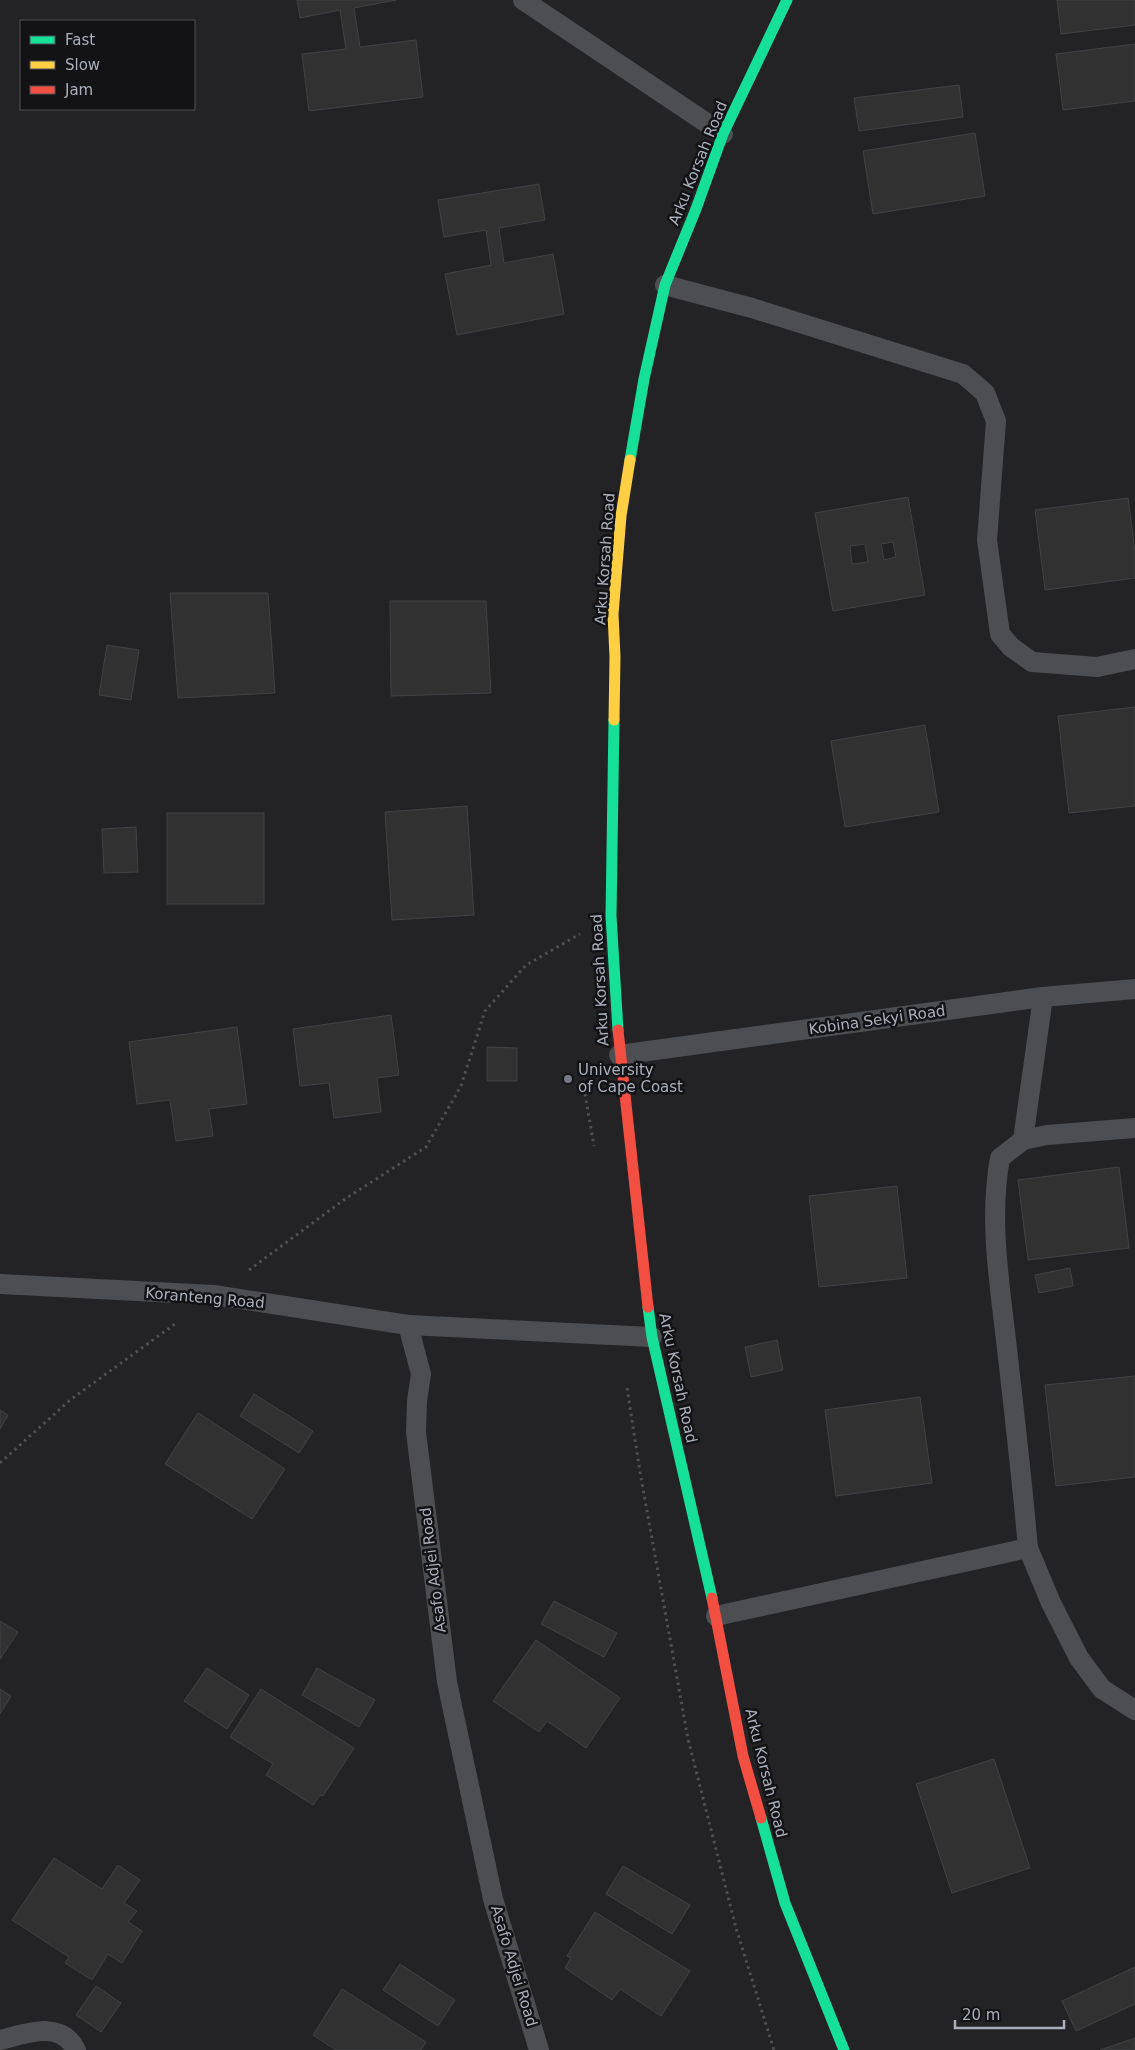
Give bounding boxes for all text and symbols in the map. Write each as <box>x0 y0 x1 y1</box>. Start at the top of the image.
legend <box>20 20 195 110</box>
text: Fast <box>65 31 95 49</box>
text: Slow <box>65 56 100 74</box>
text: Jam <box>64 81 93 99</box>
street label: Arku Korsah Road <box>665 98 731 228</box>
street label: Arku Korsah Road <box>591 492 619 626</box>
street label: Arku Korsah Road <box>588 913 612 1047</box>
street label: Kobina Sekyi Road <box>808 1001 946 1039</box>
place label: University of Cape Coast <box>578 1061 683 1096</box>
marker: University of Cape Coast <box>562 1073 574 1085</box>
street label: Koranteng Road <box>145 1284 265 1312</box>
street label: Arku Korsah Road <box>655 1311 701 1445</box>
street label: Asafo Adjei Road <box>416 1506 450 1634</box>
street label: Arku Korsah Road <box>741 1707 791 1839</box>
street label: Asafo Adjei Road <box>487 1903 541 2029</box>
scale bar <box>955 1998 1064 2030</box>
text: 20 m <box>962 2006 1000 2024</box>

